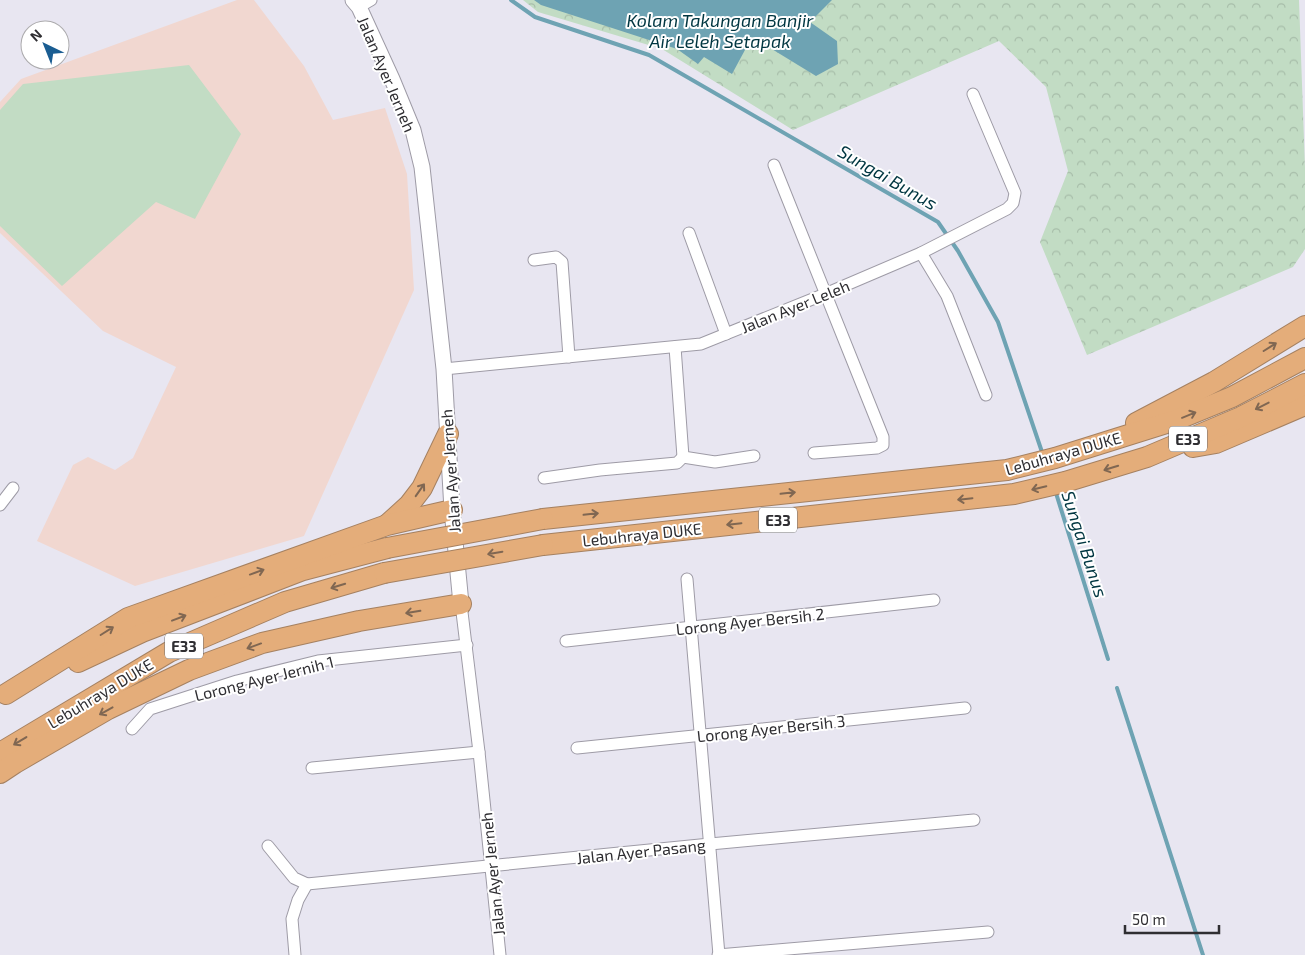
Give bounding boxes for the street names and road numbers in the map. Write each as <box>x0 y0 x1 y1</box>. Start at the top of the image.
street label: Jalan Ayer Jerneh <box>354 13 420 135</box>
street label: Jalan Ayer Leleh <box>738 275 852 337</box>
street label: Jalan Ayer Jerneh <box>436 409 464 533</box>
road number: E33 <box>1169 426 1207 452</box>
street label: Lebuhraya DUKE <box>1003 427 1123 479</box>
road number: E33 <box>759 508 797 532</box>
street label: Lebuhraya DUKE <box>581 518 703 550</box>
street label: Lorong Ayer Bersih 2 <box>675 604 825 638</box>
road number: E33 <box>165 634 203 658</box>
street label: Lorong Ayer Jernih 1 <box>192 651 336 705</box>
street label: Lebuhraya DUKE <box>44 654 156 732</box>
street label: Lorong Ayer Bersih 3 <box>696 711 846 745</box>
street label: Jalan Ayer Jerneh <box>476 811 508 937</box>
street label: Jalan Ayer Pasang <box>575 835 707 867</box>

